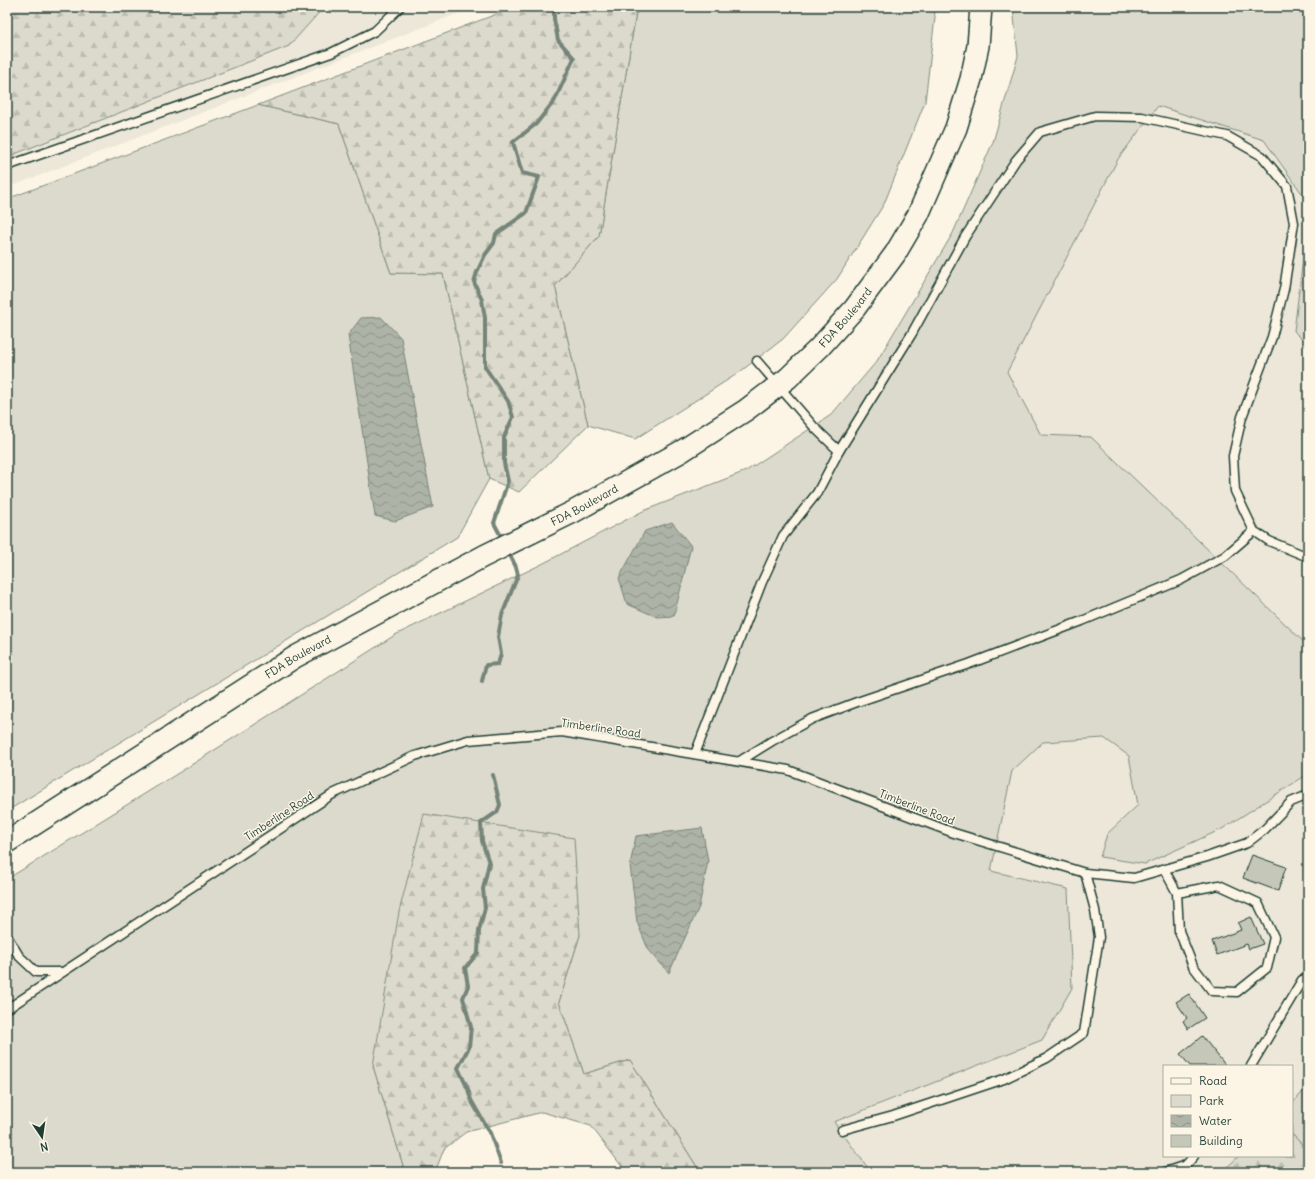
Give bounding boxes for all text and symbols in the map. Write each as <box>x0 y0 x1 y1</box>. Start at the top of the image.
street label: FDA Boulevard <box>816 284 875 350</box>
street label: FDA Boulevard <box>548 481 621 529</box>
street label: FDA Boulevard <box>262 632 334 682</box>
street label: Timberline Road <box>560 716 642 741</box>
street label: Timberline Road <box>877 786 957 828</box>
street label: Timberline Road <box>242 788 317 844</box>
legend <box>1163 1065 1293 1157</box>
text: Road <box>1199 1073 1227 1088</box>
text: Park <box>1199 1093 1224 1108</box>
text: Water <box>1199 1113 1232 1128</box>
north arrow <box>22 1117 62 1157</box>
text: Building <box>1199 1133 1243 1148</box>
text: N <box>39 1139 50 1154</box>

